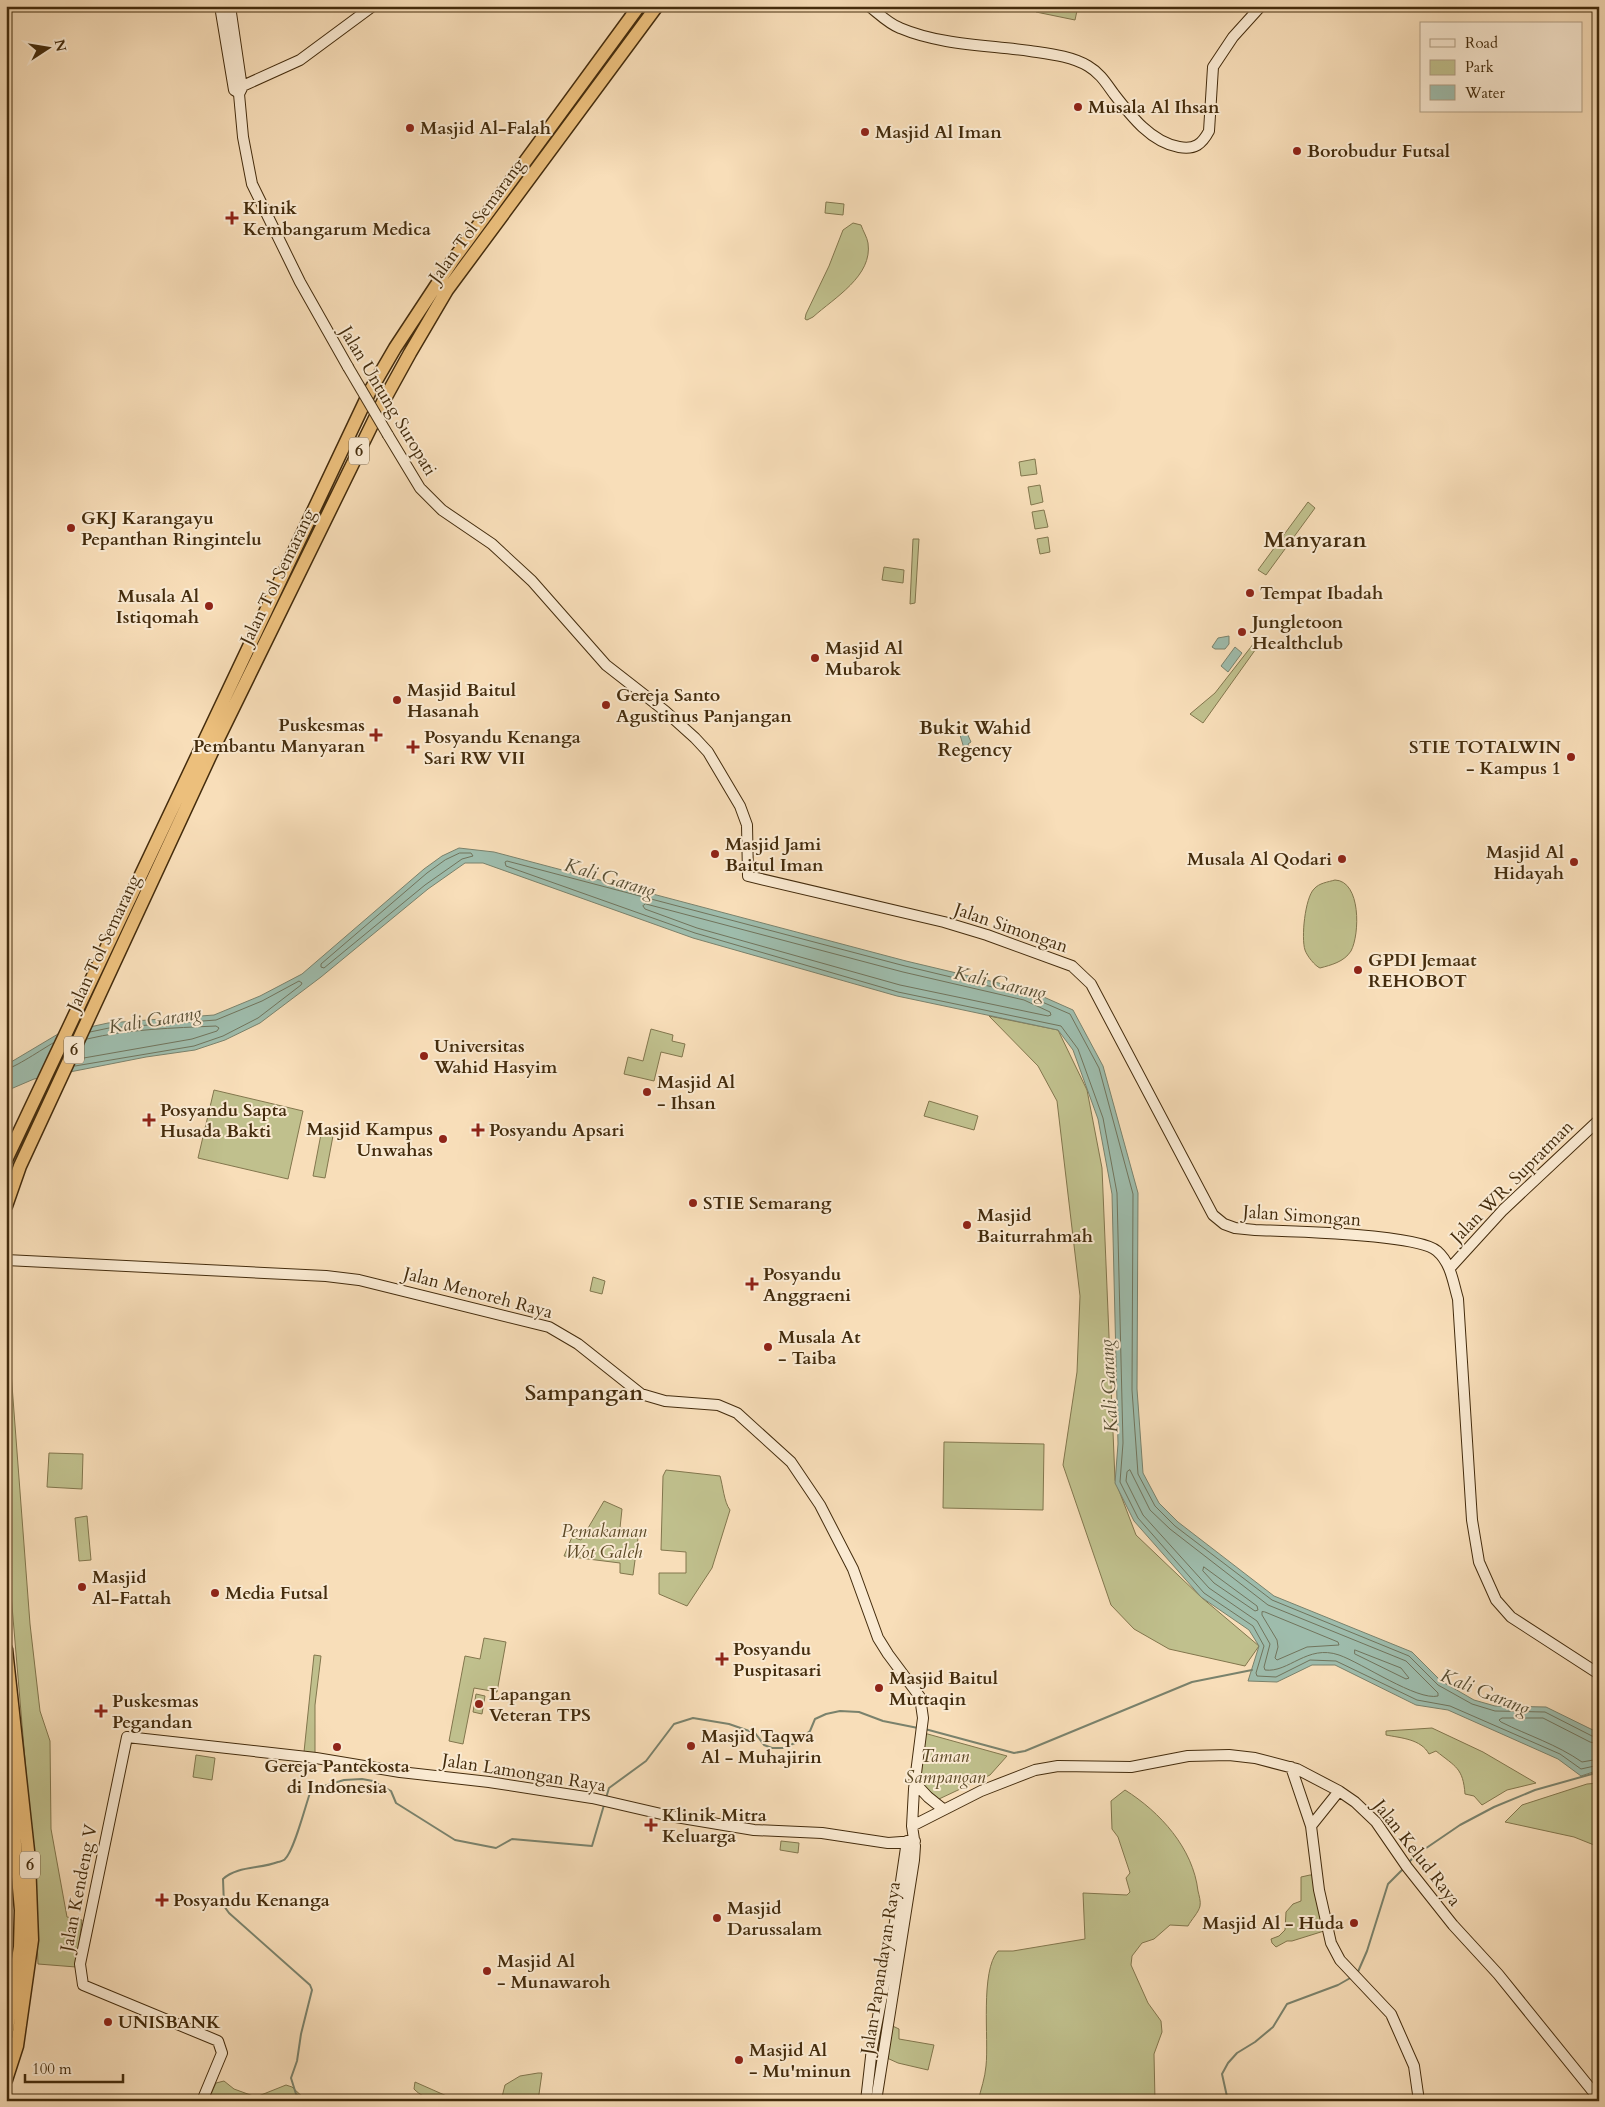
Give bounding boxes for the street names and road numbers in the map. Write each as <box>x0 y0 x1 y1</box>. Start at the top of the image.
street label: Jalan Tol Semarang <box>421 153 531 291</box>
street label: Jalan Untung Suropati <box>332 319 443 480</box>
road number: 6 <box>349 438 369 464</box>
street label: Jalan Tol Semarang <box>233 504 322 652</box>
street label: Jalan Tol Semarang <box>60 870 147 1018</box>
street label: Jalan Simongan <box>948 896 1072 959</box>
road number: 6 <box>64 1036 84 1064</box>
street label: Jalan WR. Supratman <box>1443 1114 1580 1251</box>
street label: Jalan Simongan <box>1239 1199 1363 1233</box>
street label: Jalan Menoreh Raya <box>398 1260 556 1325</box>
street label: Jalan Lamongan Raya <box>437 1747 608 1798</box>
street label: Jalan Kelud Raya <box>1366 1792 1467 1912</box>
street label: Jalan Kendeng V <box>54 1821 104 1957</box>
road number: 6 <box>20 1852 40 1878</box>
street label: Jalan Papandayan Raya <box>855 1880 907 2059</box>

